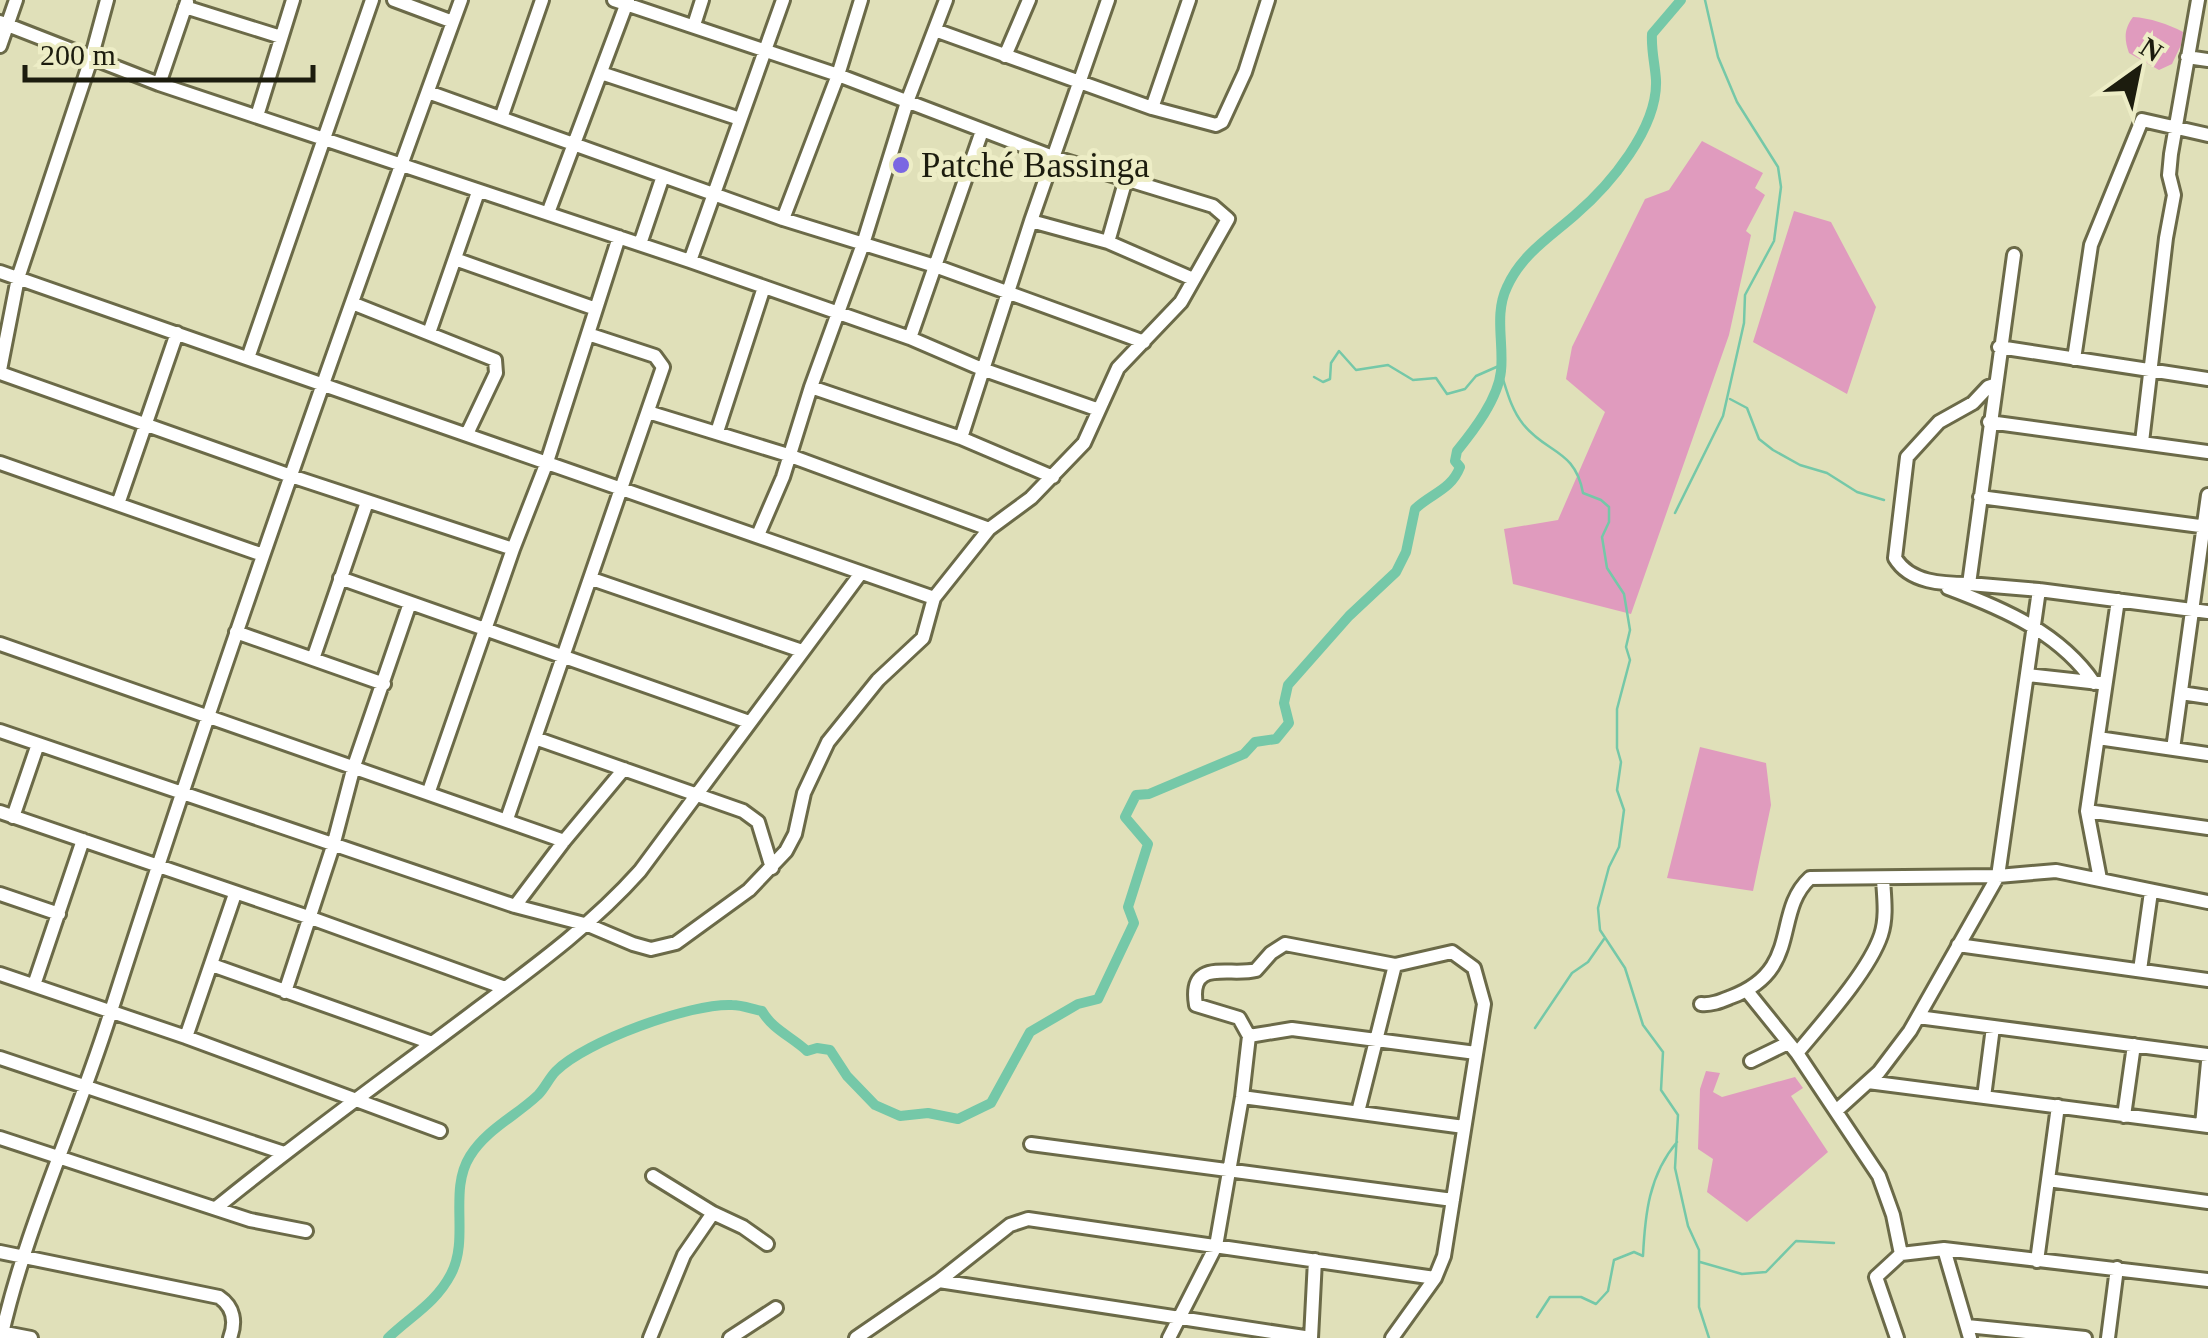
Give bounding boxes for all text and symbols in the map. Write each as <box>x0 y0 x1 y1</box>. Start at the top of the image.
scale bar <box>25 20 312 82</box>
north arrow <box>2088 20 2188 120</box>
text: N <box>2134 31 2168 68</box>
text: 200 m <box>40 38 116 71</box>
place label: Patché Bassinga <box>921 146 1150 185</box>
marker: Patché Bassinga <box>890 154 912 176</box>

